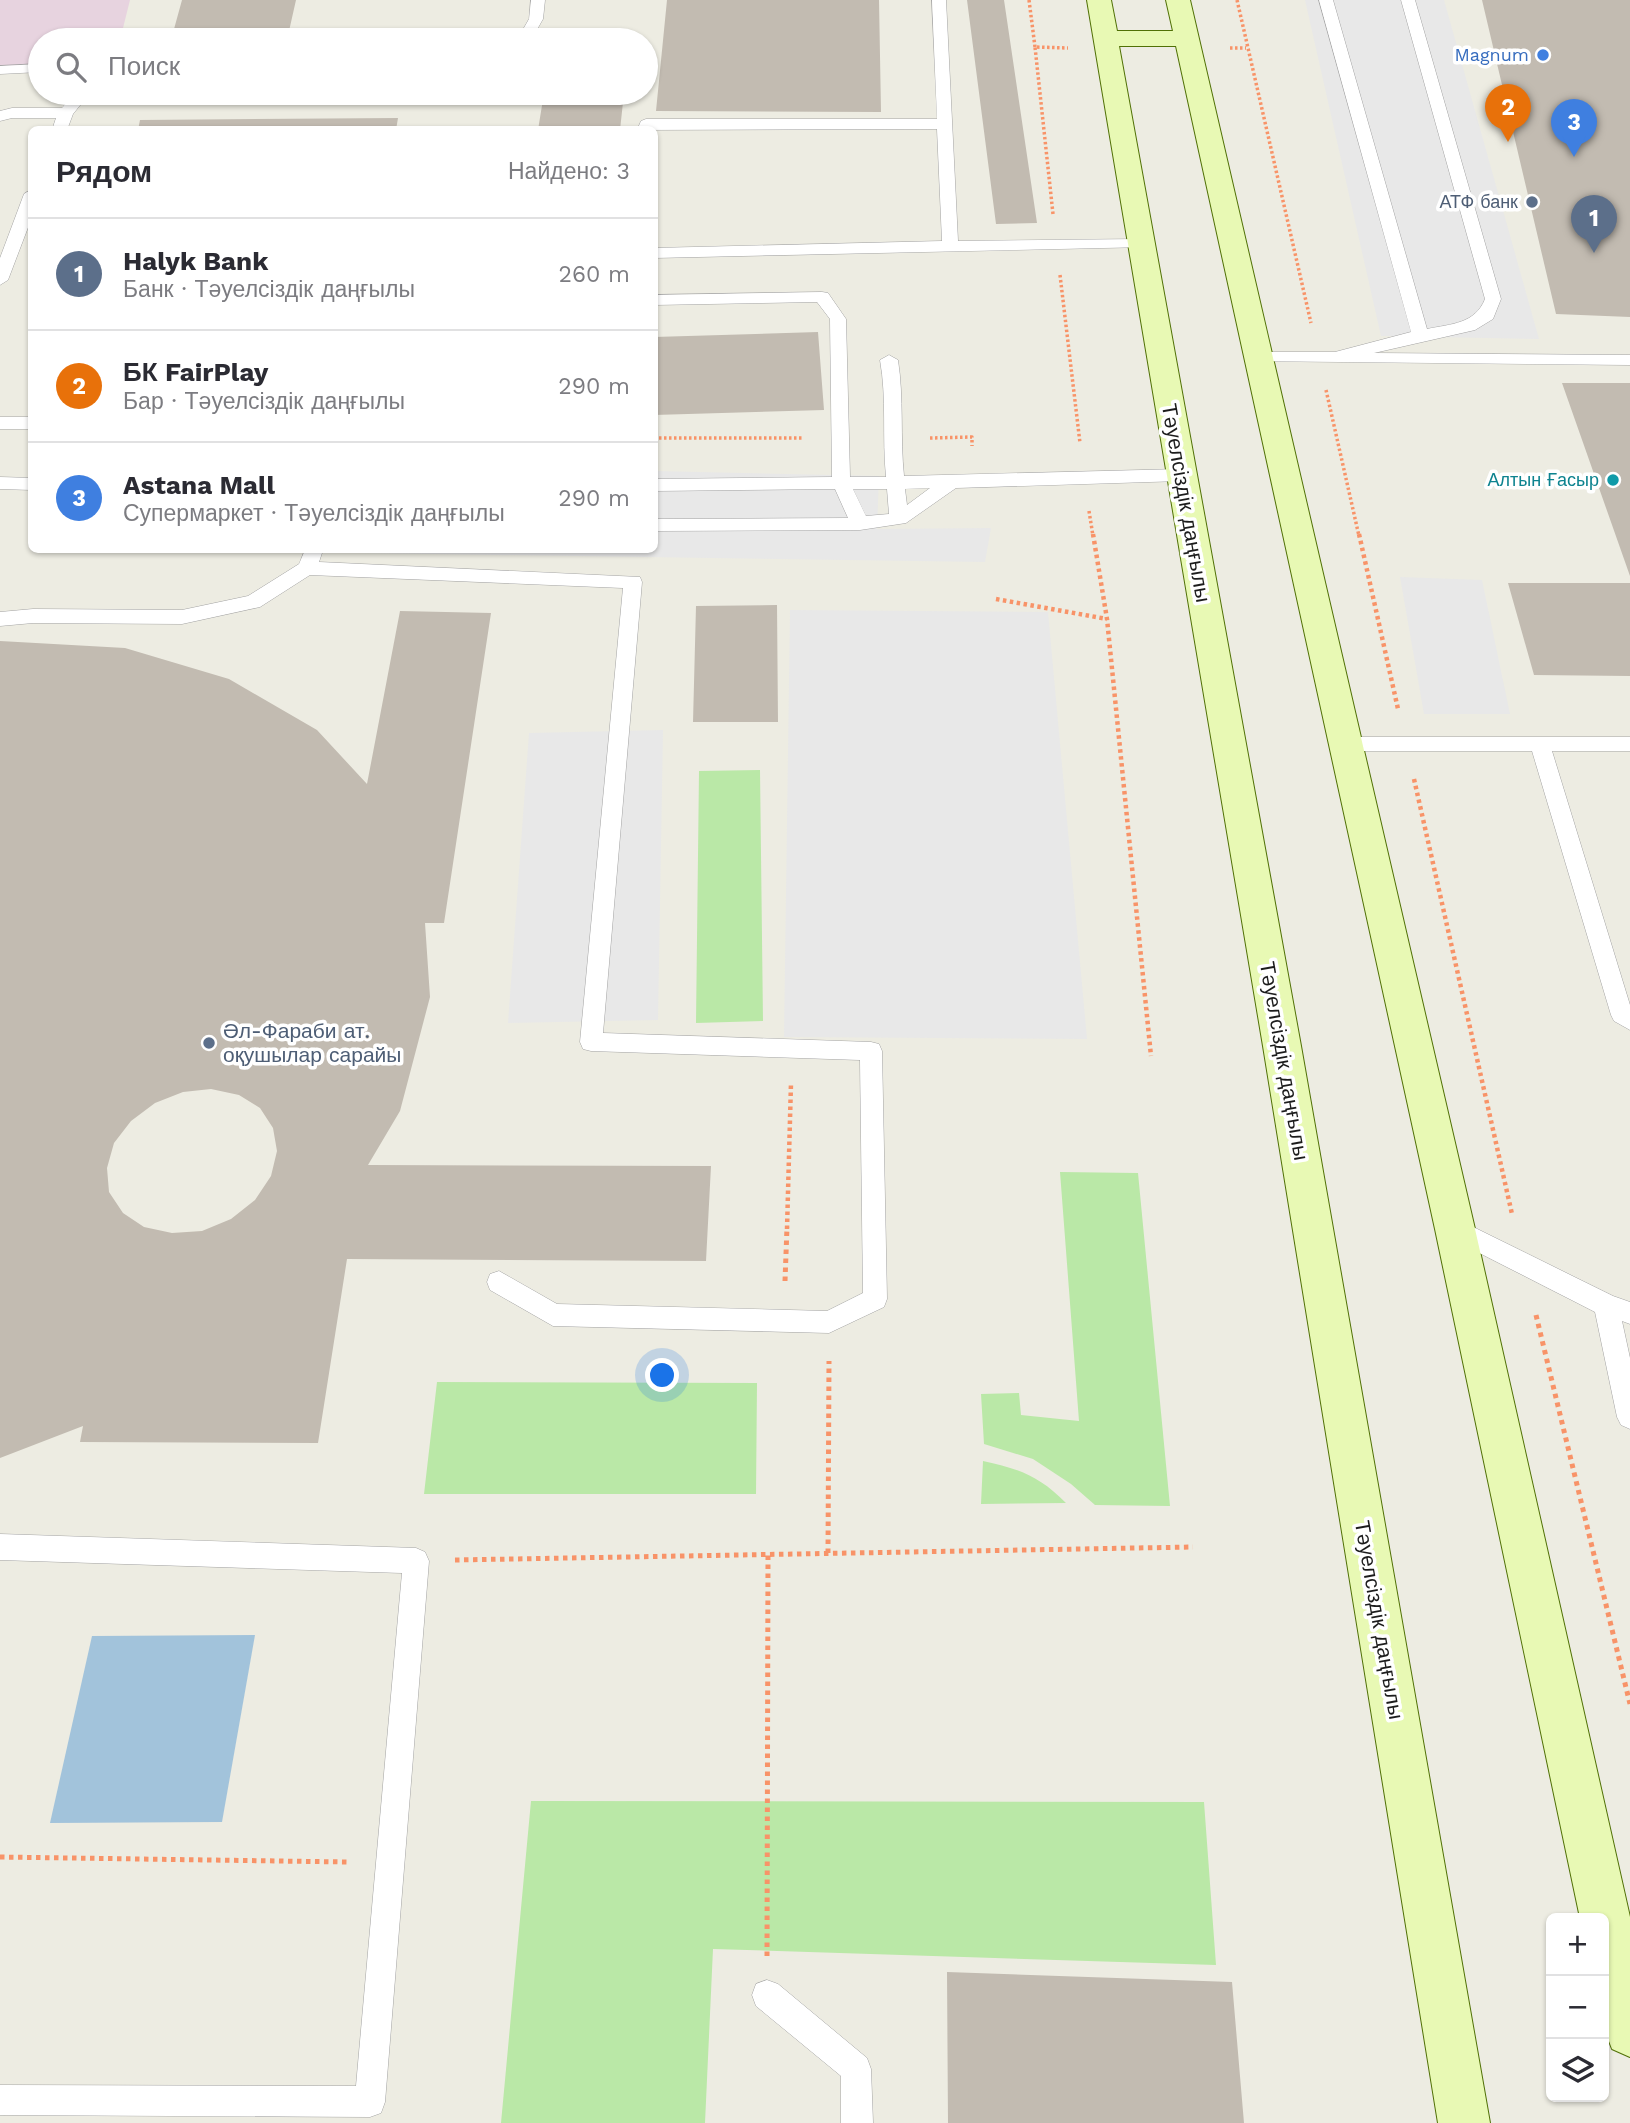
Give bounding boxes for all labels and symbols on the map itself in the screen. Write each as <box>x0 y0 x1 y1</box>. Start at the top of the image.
place label: Magnum <box>1455 44 1529 65</box>
marker: Magnum <box>1535 47 1551 63</box>
pin: 2 <box>1485 84 1531 142</box>
pin: 3 <box>1551 99 1597 157</box>
place label: АТФ банк <box>1439 191 1518 212</box>
marker: АТФ банк <box>1524 194 1540 210</box>
pin: 1 <box>1571 195 1617 253</box>
street label: Тәуелсіздік даңғылы <box>1157 402 1216 604</box>
place label: Алтын Ғасыр <box>1488 469 1599 490</box>
marker: Алтын Ғасыр <box>1605 472 1621 488</box>
street label: Тәуелсіздік даңғылы <box>1255 960 1314 1162</box>
place label: Әл-Фараби ат. оқушылар сарайы <box>223 1018 401 1067</box>
marker: Әл-Фараби ат. оқушылар сарайы <box>201 1035 217 1051</box>
your location <box>645 1358 679 1392</box>
street label: Тәуелсіздік даңғылы <box>1350 1519 1409 1721</box>

